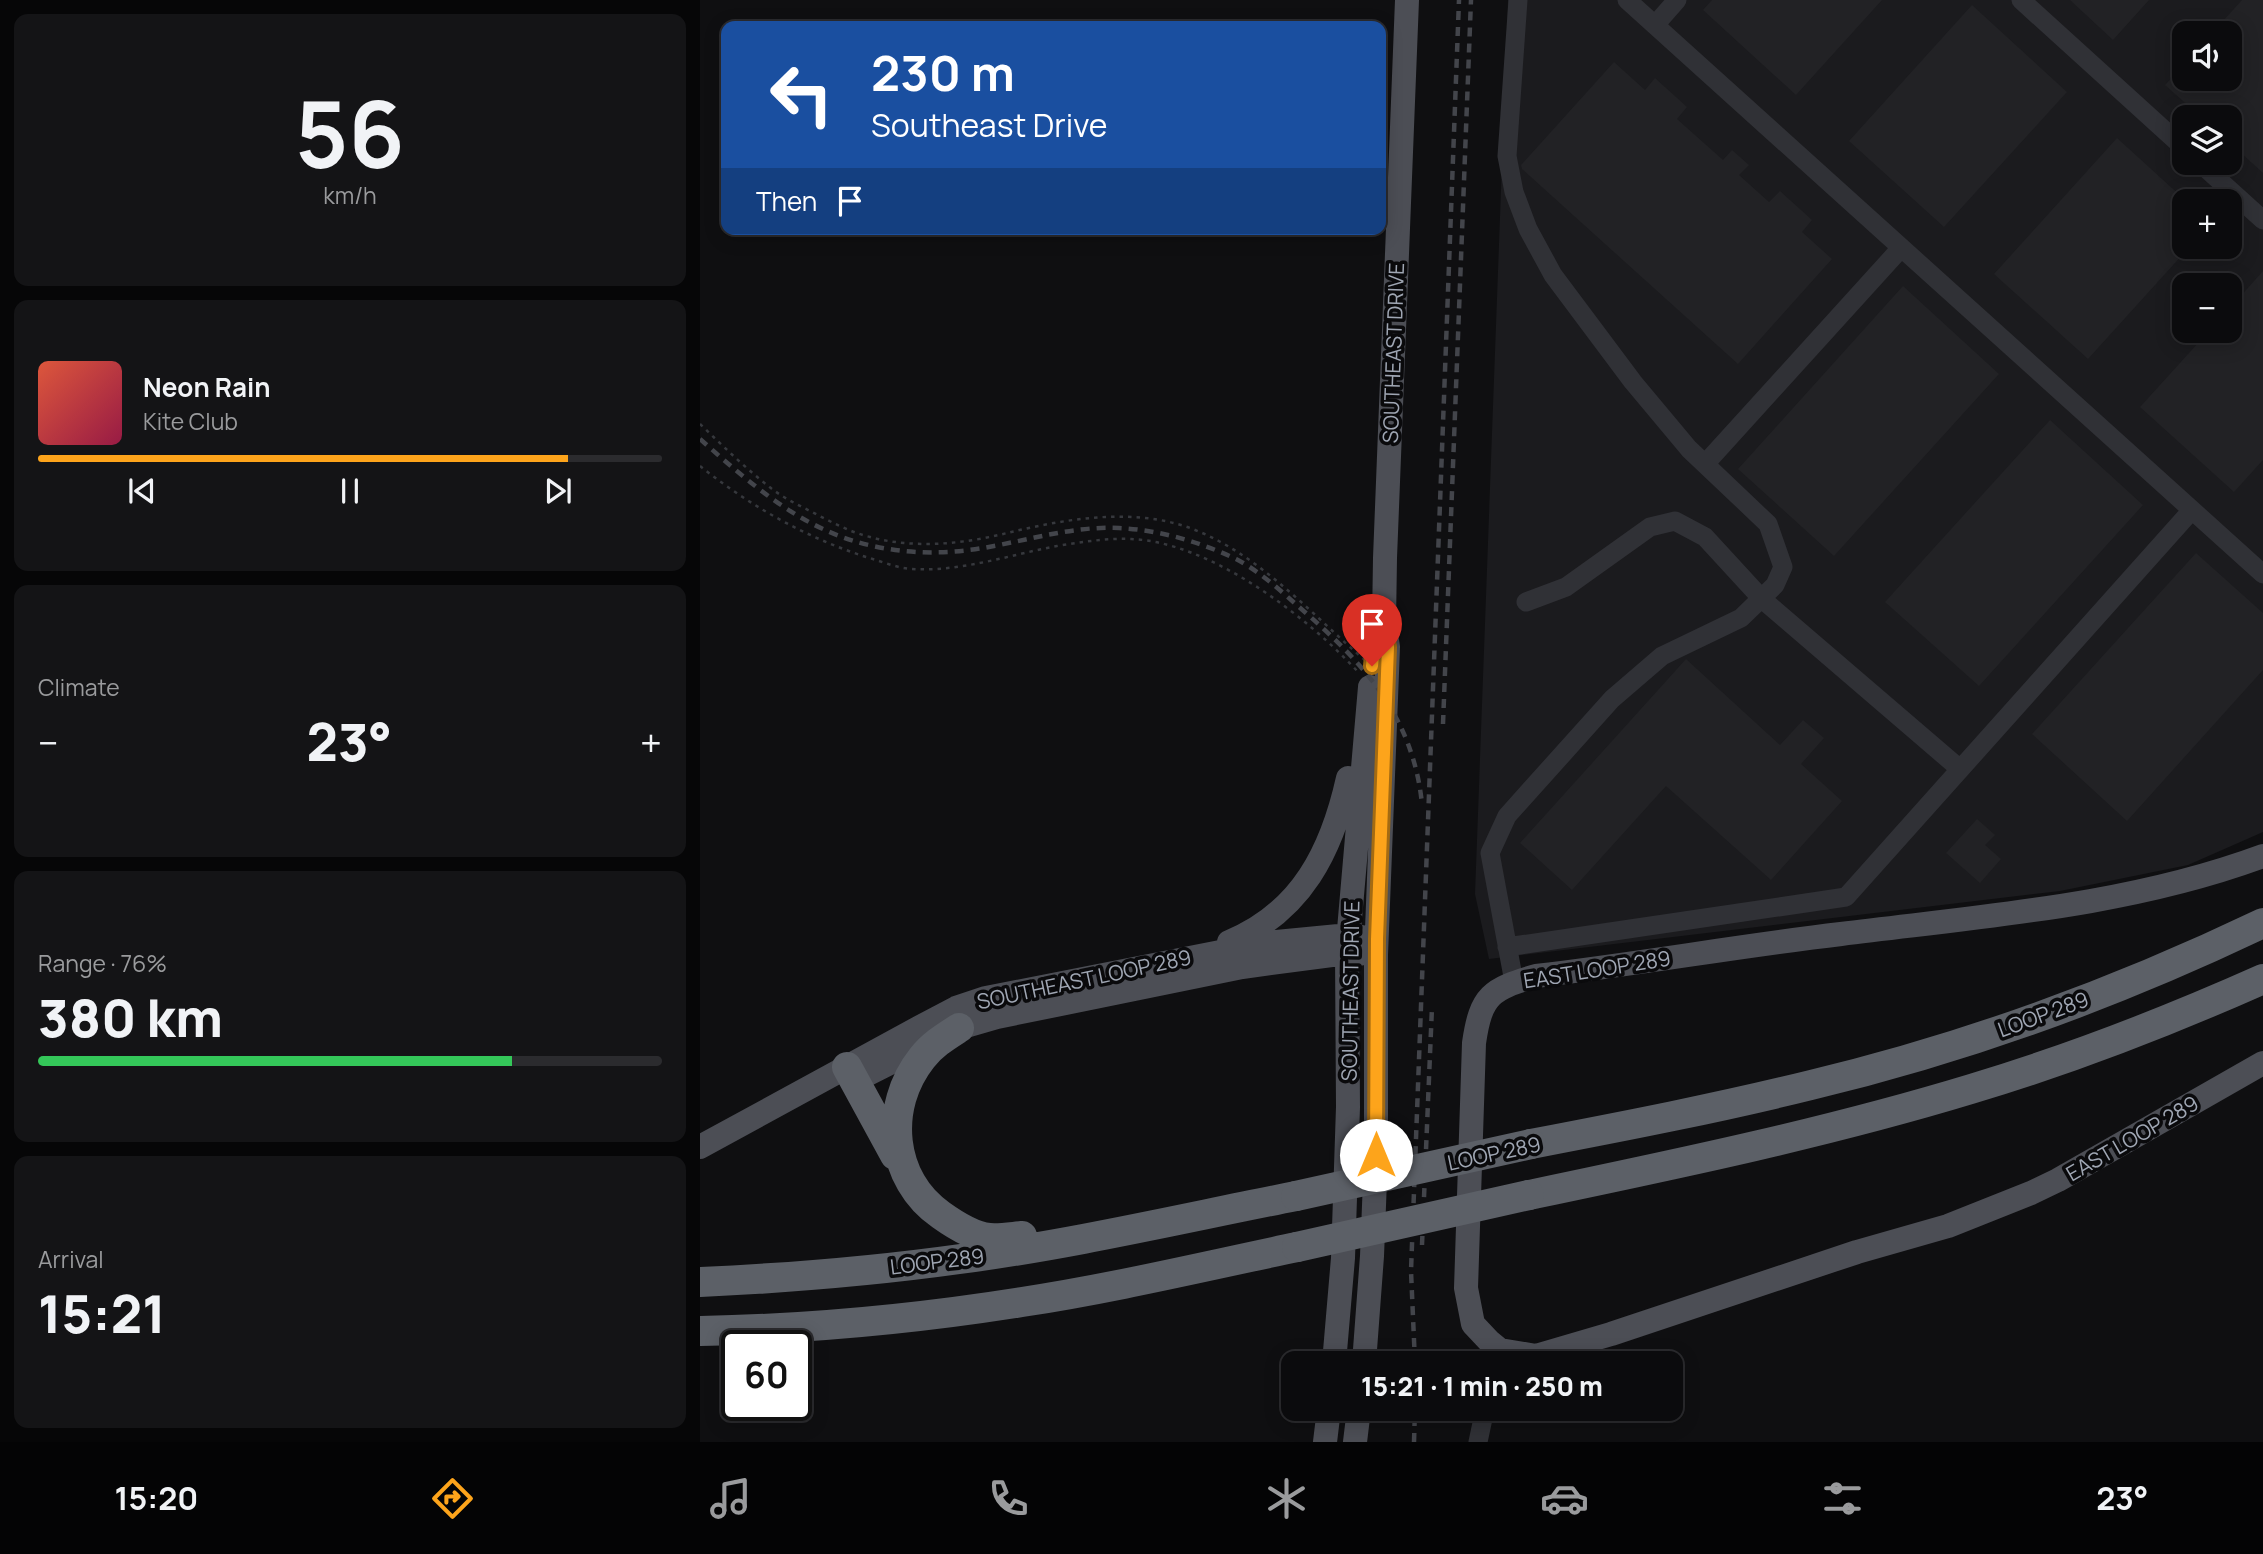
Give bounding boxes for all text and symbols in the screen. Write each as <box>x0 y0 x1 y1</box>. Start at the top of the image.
map controls <box>2172 21 2242 343</box>
button: sound <box>2172 21 2242 91</box>
text: 230 m <box>871 39 1015 106</box>
icon: left <box>756 49 847 140</box>
text: 56 <box>295 71 405 195</box>
text: Southeast Drive <box>871 103 1107 147</box>
button: layers <box>2172 105 2242 175</box>
text: km/h <box>323 179 377 211</box>
icon: arrive <box>831 182 869 220</box>
text: Then <box>756 183 817 219</box>
button: + <box>2172 189 2242 259</box>
street label: SOUTHEAST DRIVE <box>1376 262 1410 444</box>
button: − <box>2172 273 2242 343</box>
text: Neon Rain <box>143 369 271 405</box>
text: Kite Club <box>143 405 238 437</box>
icon: previous <box>123 472 161 510</box>
icon: pause <box>331 472 369 510</box>
icon: next <box>539 472 577 510</box>
pin <box>1342 594 1402 666</box>
icon: arrive <box>1353 605 1391 643</box>
text: Climate <box>38 671 120 703</box>
text: 23° <box>307 706 392 777</box>
text: − <box>38 716 59 768</box>
text: + <box>640 716 662 768</box>
street label: SOUTHEAST DRIVE <box>1334 900 1366 1082</box>
street label: SOUTHEAST LOOP 289 <box>974 943 1194 1015</box>
street label: EAST LOOP 289 <box>1521 944 1673 994</box>
text: Range · 76% <box>38 947 167 979</box>
text: 380 km <box>38 982 223 1053</box>
street label: LOOP 289 <box>1994 985 2092 1043</box>
street label: EAST LOOP 289 <box>2061 1089 2203 1187</box>
position arrow <box>1339 1118 1413 1192</box>
street label: LOOP 289 <box>1445 1129 1543 1177</box>
street label: LOOP 289 <box>888 1241 986 1281</box>
text: Arrival <box>38 1243 104 1275</box>
text: 15:21 <box>38 1278 166 1349</box>
speed limit sign: 60 <box>721 1330 812 1421</box>
text: 15:21 · 1 min · 250 m <box>1361 1368 1603 1404</box>
icon: directions <box>428 1474 477 1523</box>
icon: music <box>706 1474 755 1523</box>
icon: phone <box>984 1474 1033 1523</box>
icon: climate <box>1262 1474 1311 1523</box>
icon: car <box>1540 1474 1589 1523</box>
icon: filters <box>1818 1474 1867 1523</box>
text: 15:20 <box>115 1476 198 1520</box>
text: 23° <box>2096 1476 2148 1520</box>

